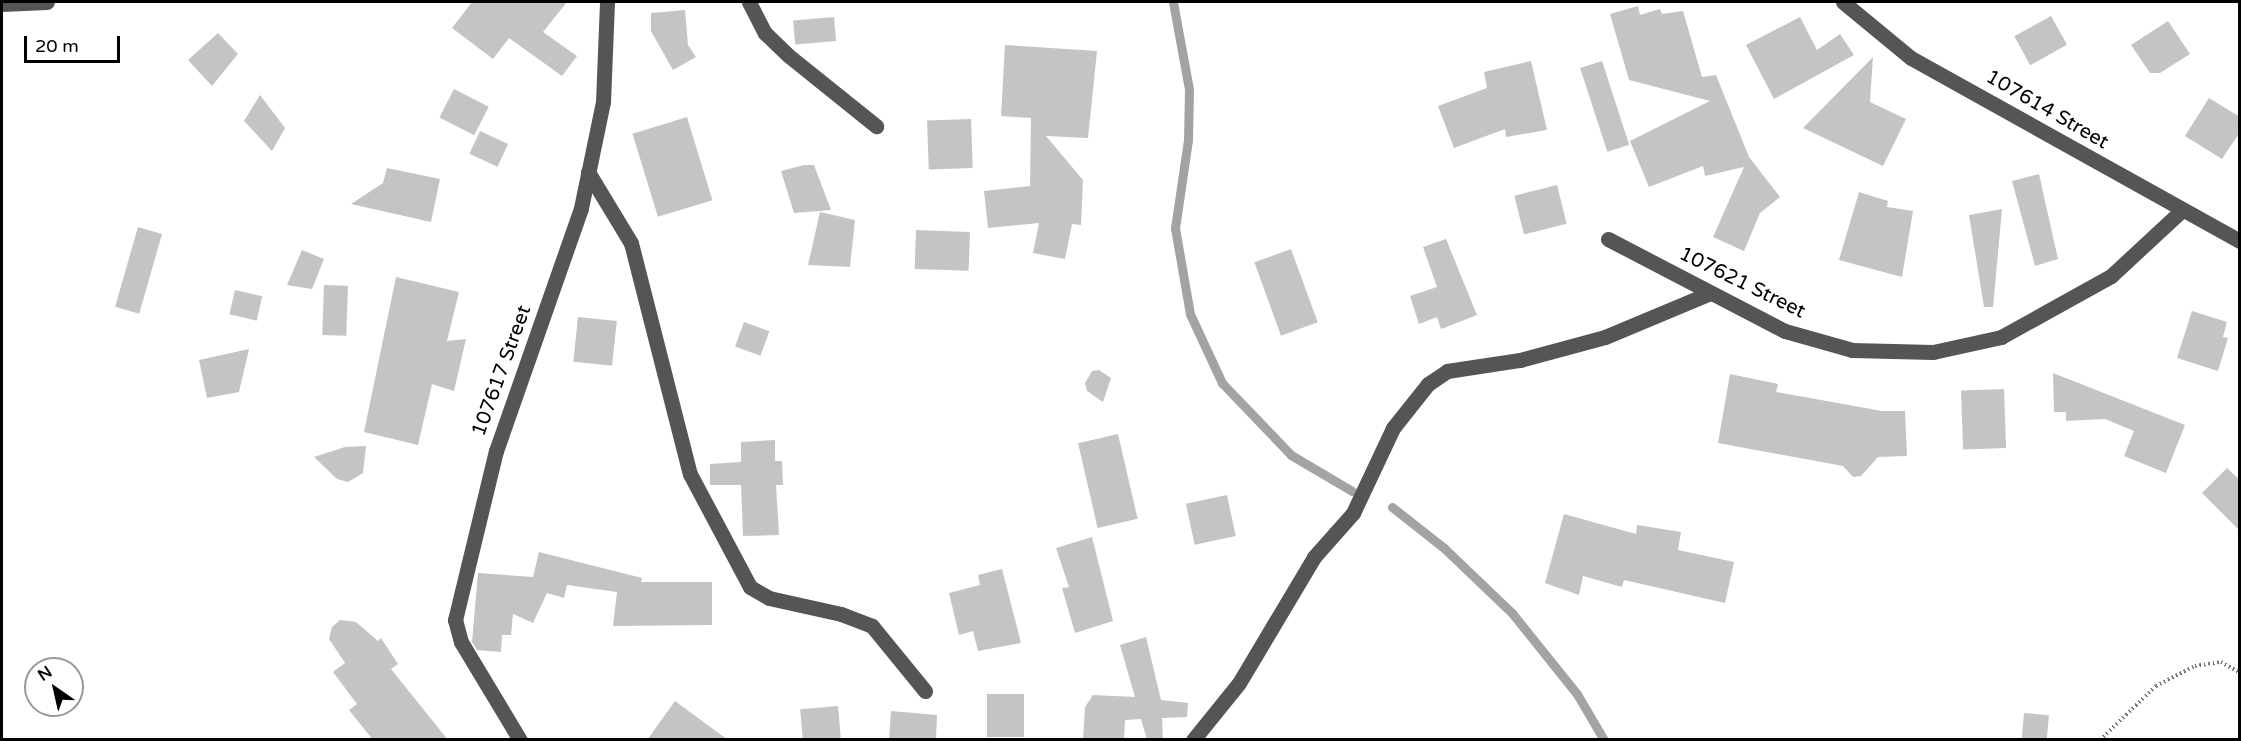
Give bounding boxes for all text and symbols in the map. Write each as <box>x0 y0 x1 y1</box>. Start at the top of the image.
scale bar <box>27 24 123 62</box>
text: 20 m <box>35 35 79 57</box>
street label: 107614 Street <box>1981 65 2113 155</box>
street label: 107621 Street <box>1675 242 1809 324</box>
street label: 107617 Street <box>467 302 537 440</box>
north arrow <box>24 657 84 717</box>
text: N <box>34 662 56 686</box>

